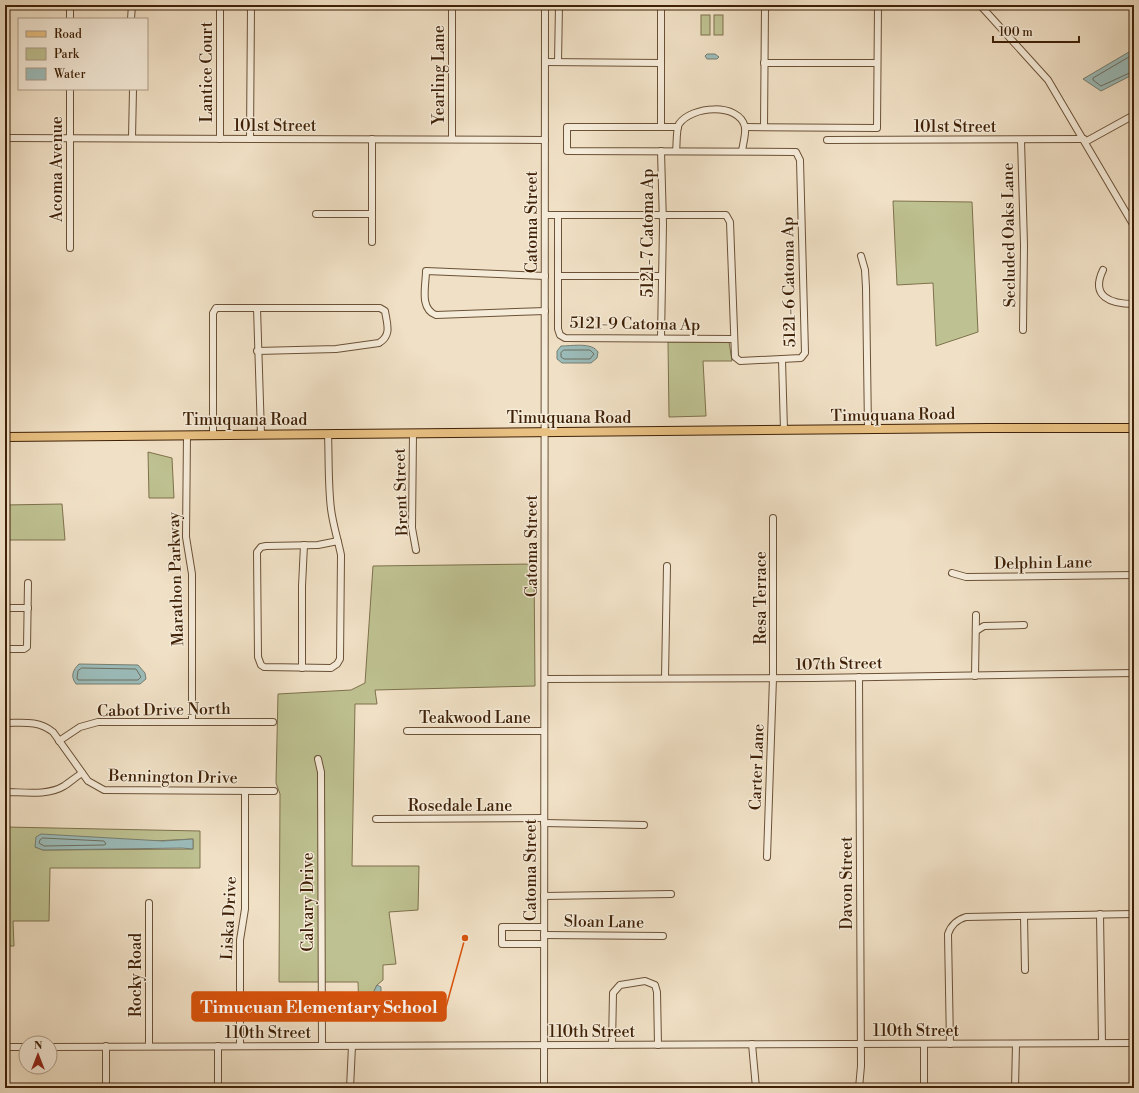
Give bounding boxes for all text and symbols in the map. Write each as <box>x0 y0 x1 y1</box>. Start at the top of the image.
legend <box>18 18 148 90</box>
scale bar <box>993 18 1079 44</box>
street label: Lantice Court <box>197 21 217 122</box>
street label: Yearling Lane <box>429 25 449 126</box>
text: 100 m <box>999 25 1033 40</box>
text: Road <box>54 27 82 42</box>
text: Park <box>54 47 80 62</box>
text: Water <box>53 67 86 82</box>
street label: Acoma Avenue <box>47 116 67 223</box>
street label: 101st Street <box>234 116 317 136</box>
street label: 101st Street <box>914 117 997 137</box>
street label: Secluded Oaks Lane <box>998 162 1020 308</box>
street label: 5121-7 Catoma Ap <box>638 168 658 298</box>
street label: Catoma Street <box>522 170 542 273</box>
street label: 5121-6 Catoma Ap <box>778 216 800 348</box>
street label: 5121-9 Catoma Ap <box>569 313 701 335</box>
street label: Timuquana Road <box>830 404 956 426</box>
street label: Timuquana Road <box>507 408 631 428</box>
street label: Timuquana Road <box>183 410 307 430</box>
street label: Brent Street <box>389 447 413 537</box>
street label: Catoma Street <box>522 494 542 597</box>
street label: Marathon Parkway <box>164 511 188 647</box>
street label: Resa Terrace <box>751 551 771 645</box>
street label: Delphin Lane <box>994 552 1092 574</box>
street label: 107th Street <box>795 653 883 675</box>
street label: Cabot Drive North <box>97 699 231 721</box>
street label: Teakwood Lane <box>419 708 531 728</box>
street label: Carter Lane <box>745 723 769 811</box>
street label: Bennington Drive <box>107 766 238 788</box>
street label: Rosedale Lane <box>408 796 512 816</box>
street label: Catoma Street <box>521 818 541 921</box>
street label: Davon Street <box>837 836 857 930</box>
street label: Calvary Drive <box>298 852 318 952</box>
street label: Liska Drive <box>217 876 241 960</box>
street label: Sloan Lane <box>564 911 644 933</box>
street label: Rocky Road <box>126 933 146 1017</box>
callout: Timucuan Elementary School <box>192 992 446 1021</box>
text: Timucuan Elementary School <box>200 997 438 1019</box>
street label: 110th Street <box>873 1021 960 1041</box>
street label: 110th Street <box>549 1022 636 1042</box>
street label: 110th Street <box>225 1023 312 1043</box>
north arrow <box>18 1035 58 1075</box>
text: N <box>34 1039 43 1053</box>

